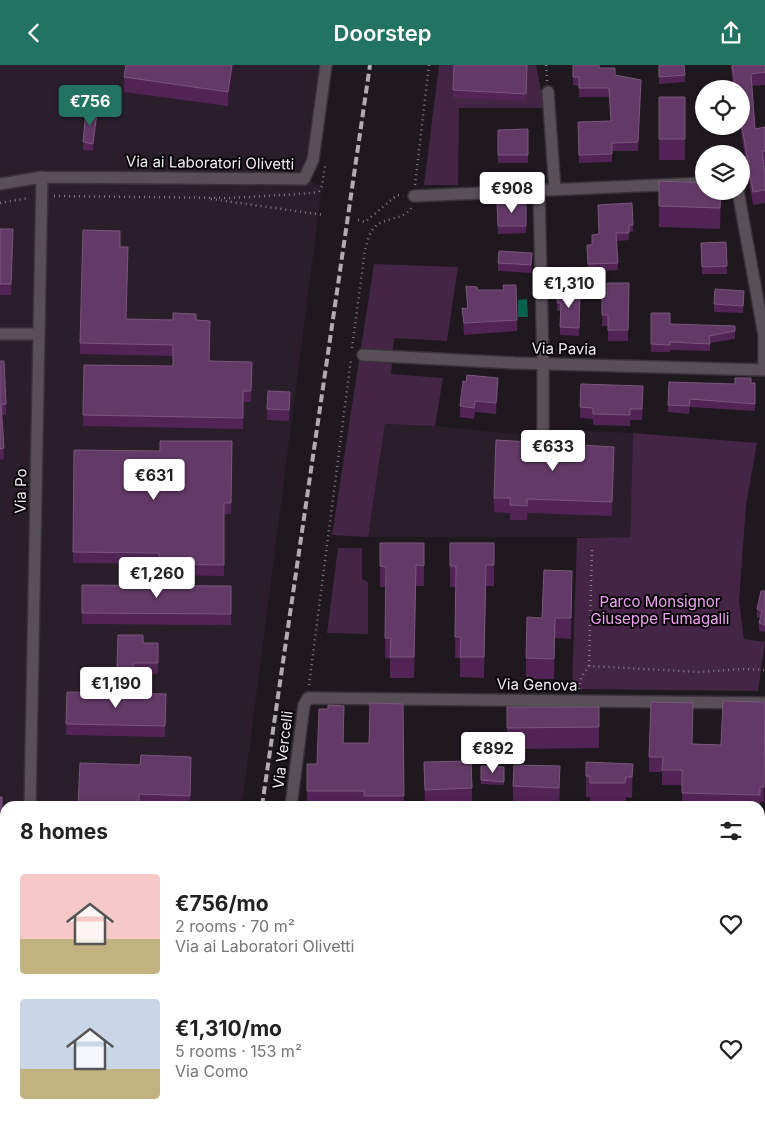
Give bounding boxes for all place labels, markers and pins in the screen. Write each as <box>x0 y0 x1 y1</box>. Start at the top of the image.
pin: €756 <box>60 85 120 127</box>
pin: €908 <box>482 171 542 214</box>
pin: €1,310 <box>528 267 610 309</box>
pin: €633 <box>523 429 583 472</box>
pin: €631 <box>124 459 184 501</box>
pin: €1,260 <box>116 557 198 599</box>
pin: €1,190 <box>75 667 157 709</box>
pin: €892 <box>463 731 523 774</box>

